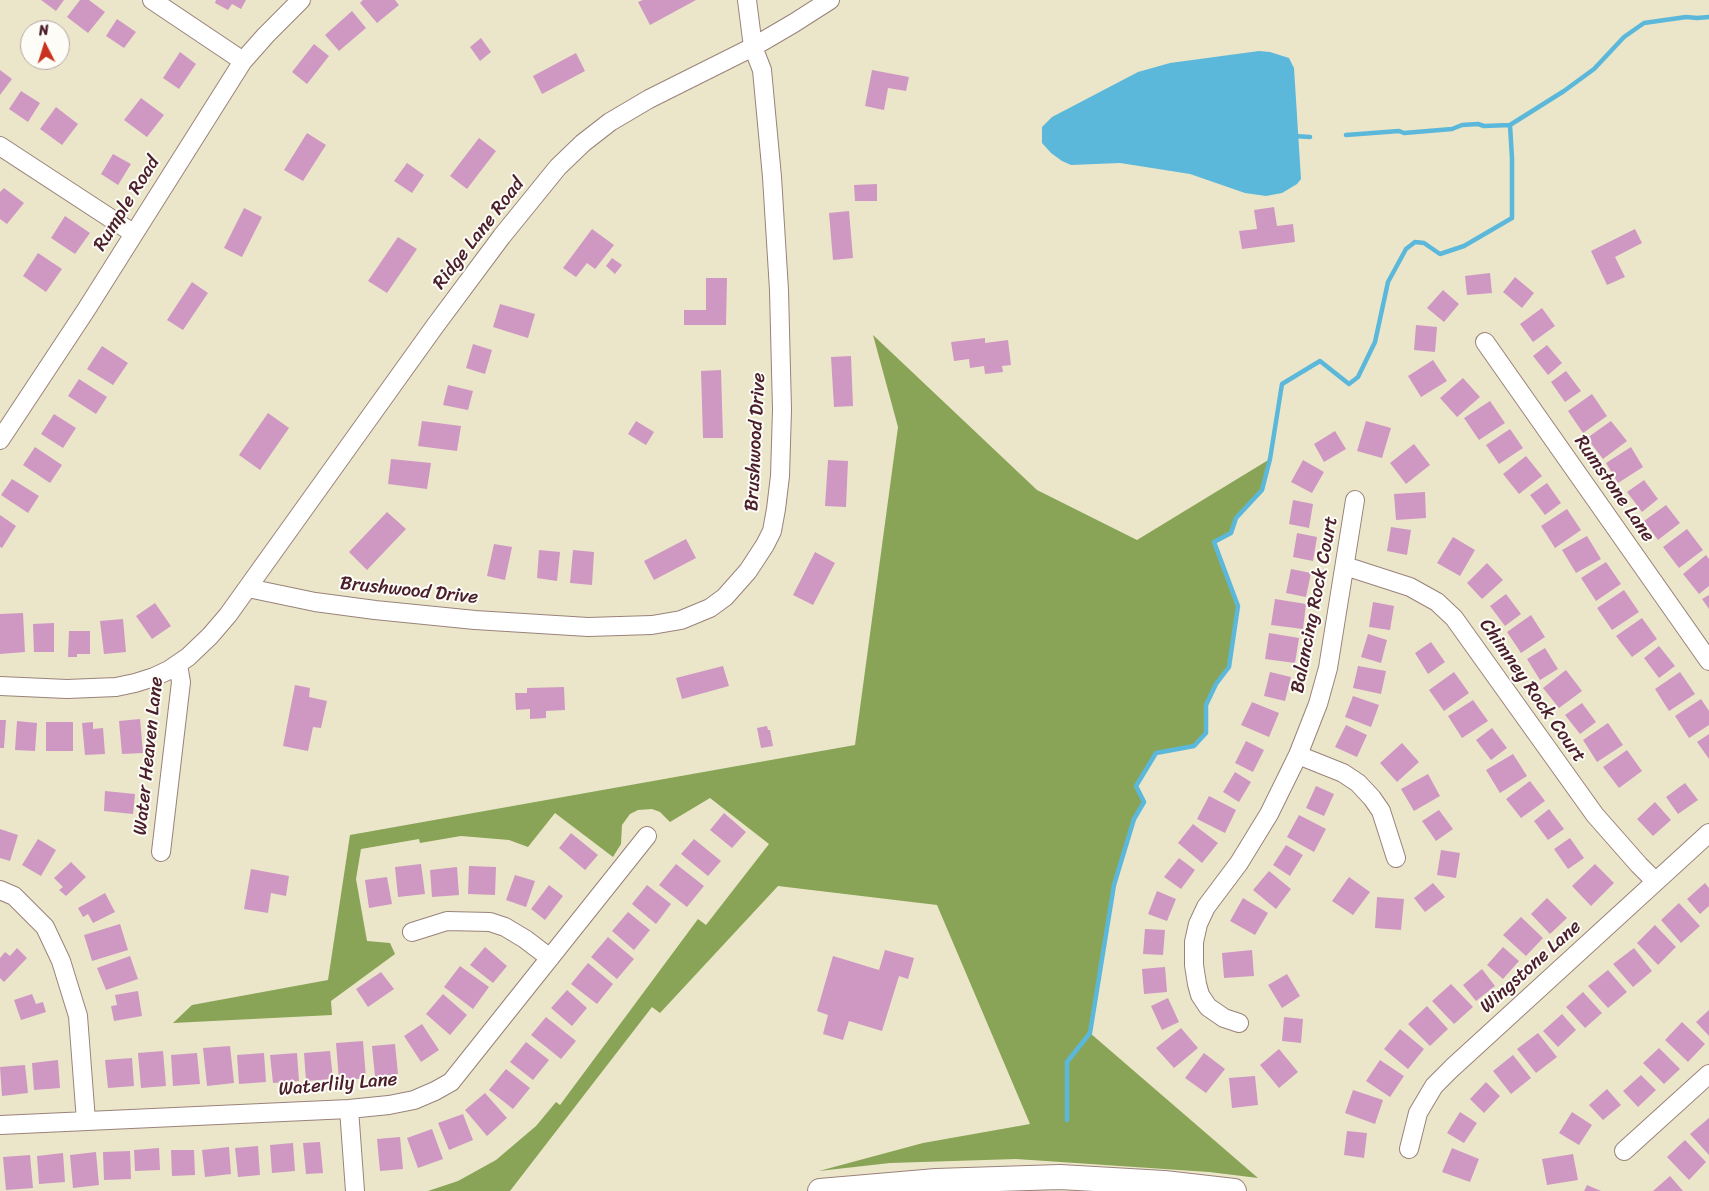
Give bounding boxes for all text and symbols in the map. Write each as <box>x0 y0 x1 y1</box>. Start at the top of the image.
text: N <box>38 18 50 43</box>
north arrow <box>20 20 70 70</box>
street label: Rumple Road <box>89 153 165 255</box>
street label: Ridge Lane Road <box>428 174 530 294</box>
street label: Brushwood Drive <box>741 372 771 512</box>
street label: Rumstone Lane <box>1569 431 1659 547</box>
street label: Balancing Rock Court <box>1287 515 1343 695</box>
street label: Brushwood Drive <box>339 572 479 610</box>
street label: Chimney Rock Court <box>1474 615 1590 767</box>
street label: Water Heaven Lane <box>129 676 169 836</box>
street label: Wingstone Lane <box>1476 916 1586 1018</box>
street label: Waterlily Lane <box>278 1068 398 1102</box>

